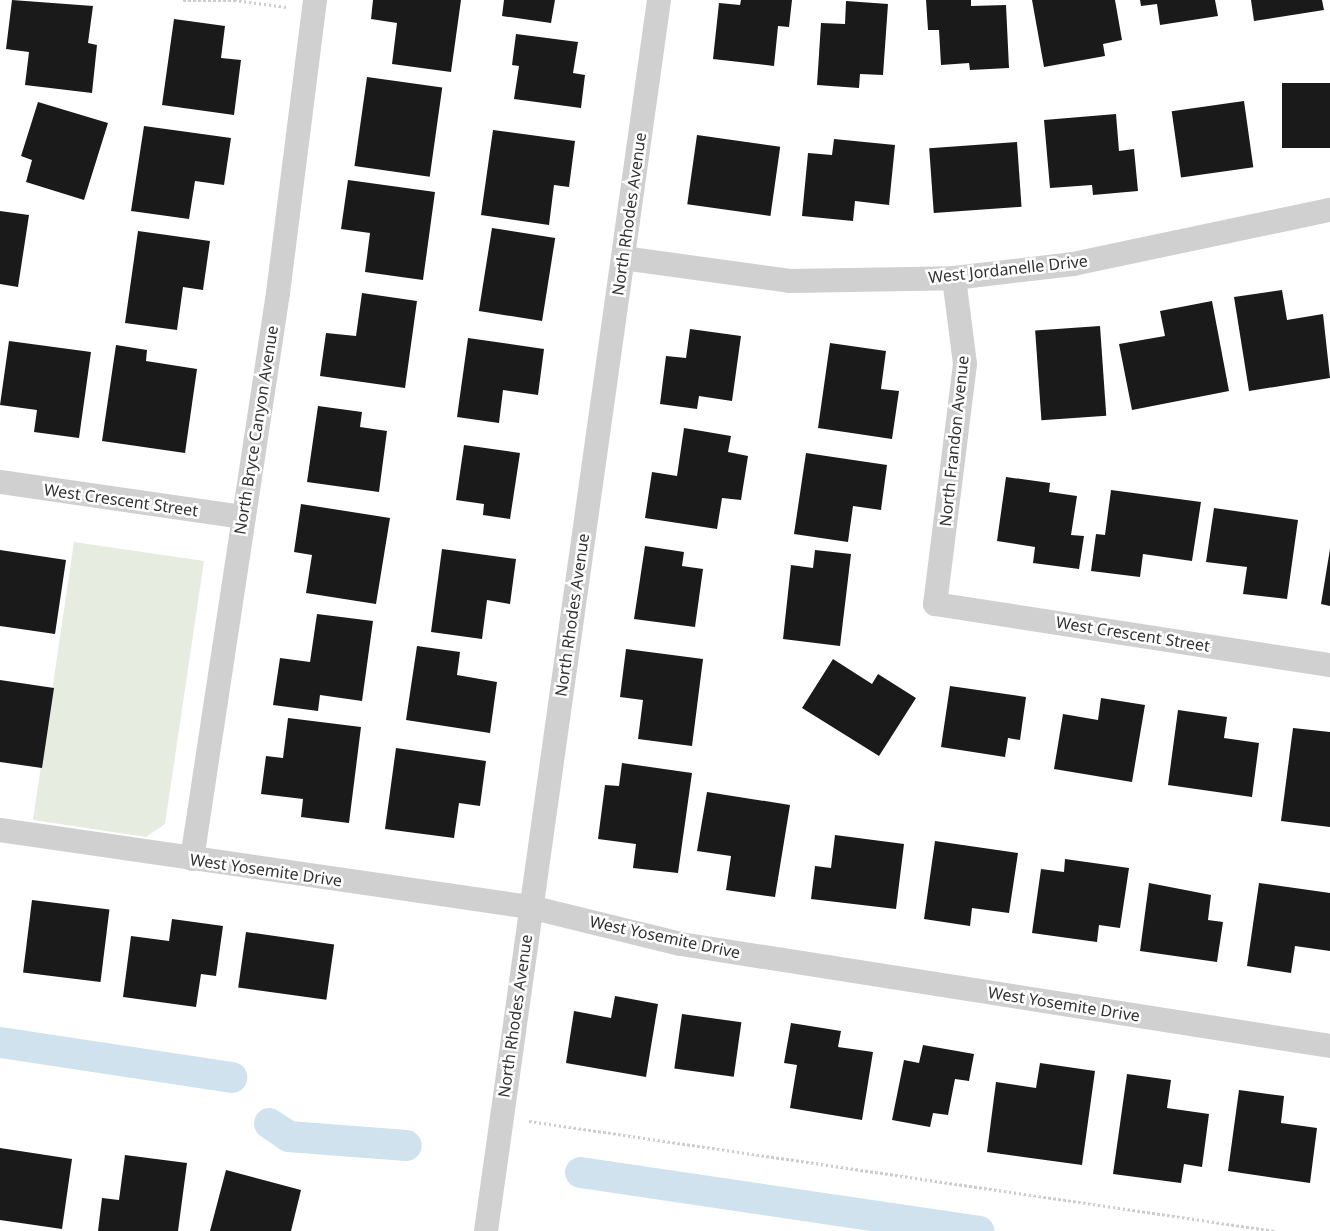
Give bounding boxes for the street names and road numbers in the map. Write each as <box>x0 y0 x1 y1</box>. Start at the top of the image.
street label: North Rhodes Avenue <box>608 131 650 297</box>
street label: West Jordanelle Drive <box>927 251 1089 287</box>
street label: North Bryce Canyon Avenue <box>230 324 282 536</box>
street label: North Frandon Avenue <box>935 355 973 527</box>
street label: West Crescent Street <box>43 480 199 520</box>
street label: North Rhodes Avenue <box>551 532 593 698</box>
street label: West Crescent Street <box>1055 612 1211 656</box>
street label: West Yosemite Drive <box>189 850 343 890</box>
street label: West Yosemite Drive <box>588 912 742 962</box>
street label: North Rhodes Avenue <box>494 933 536 1099</box>
street label: West Yosemite Drive <box>987 983 1141 1025</box>

